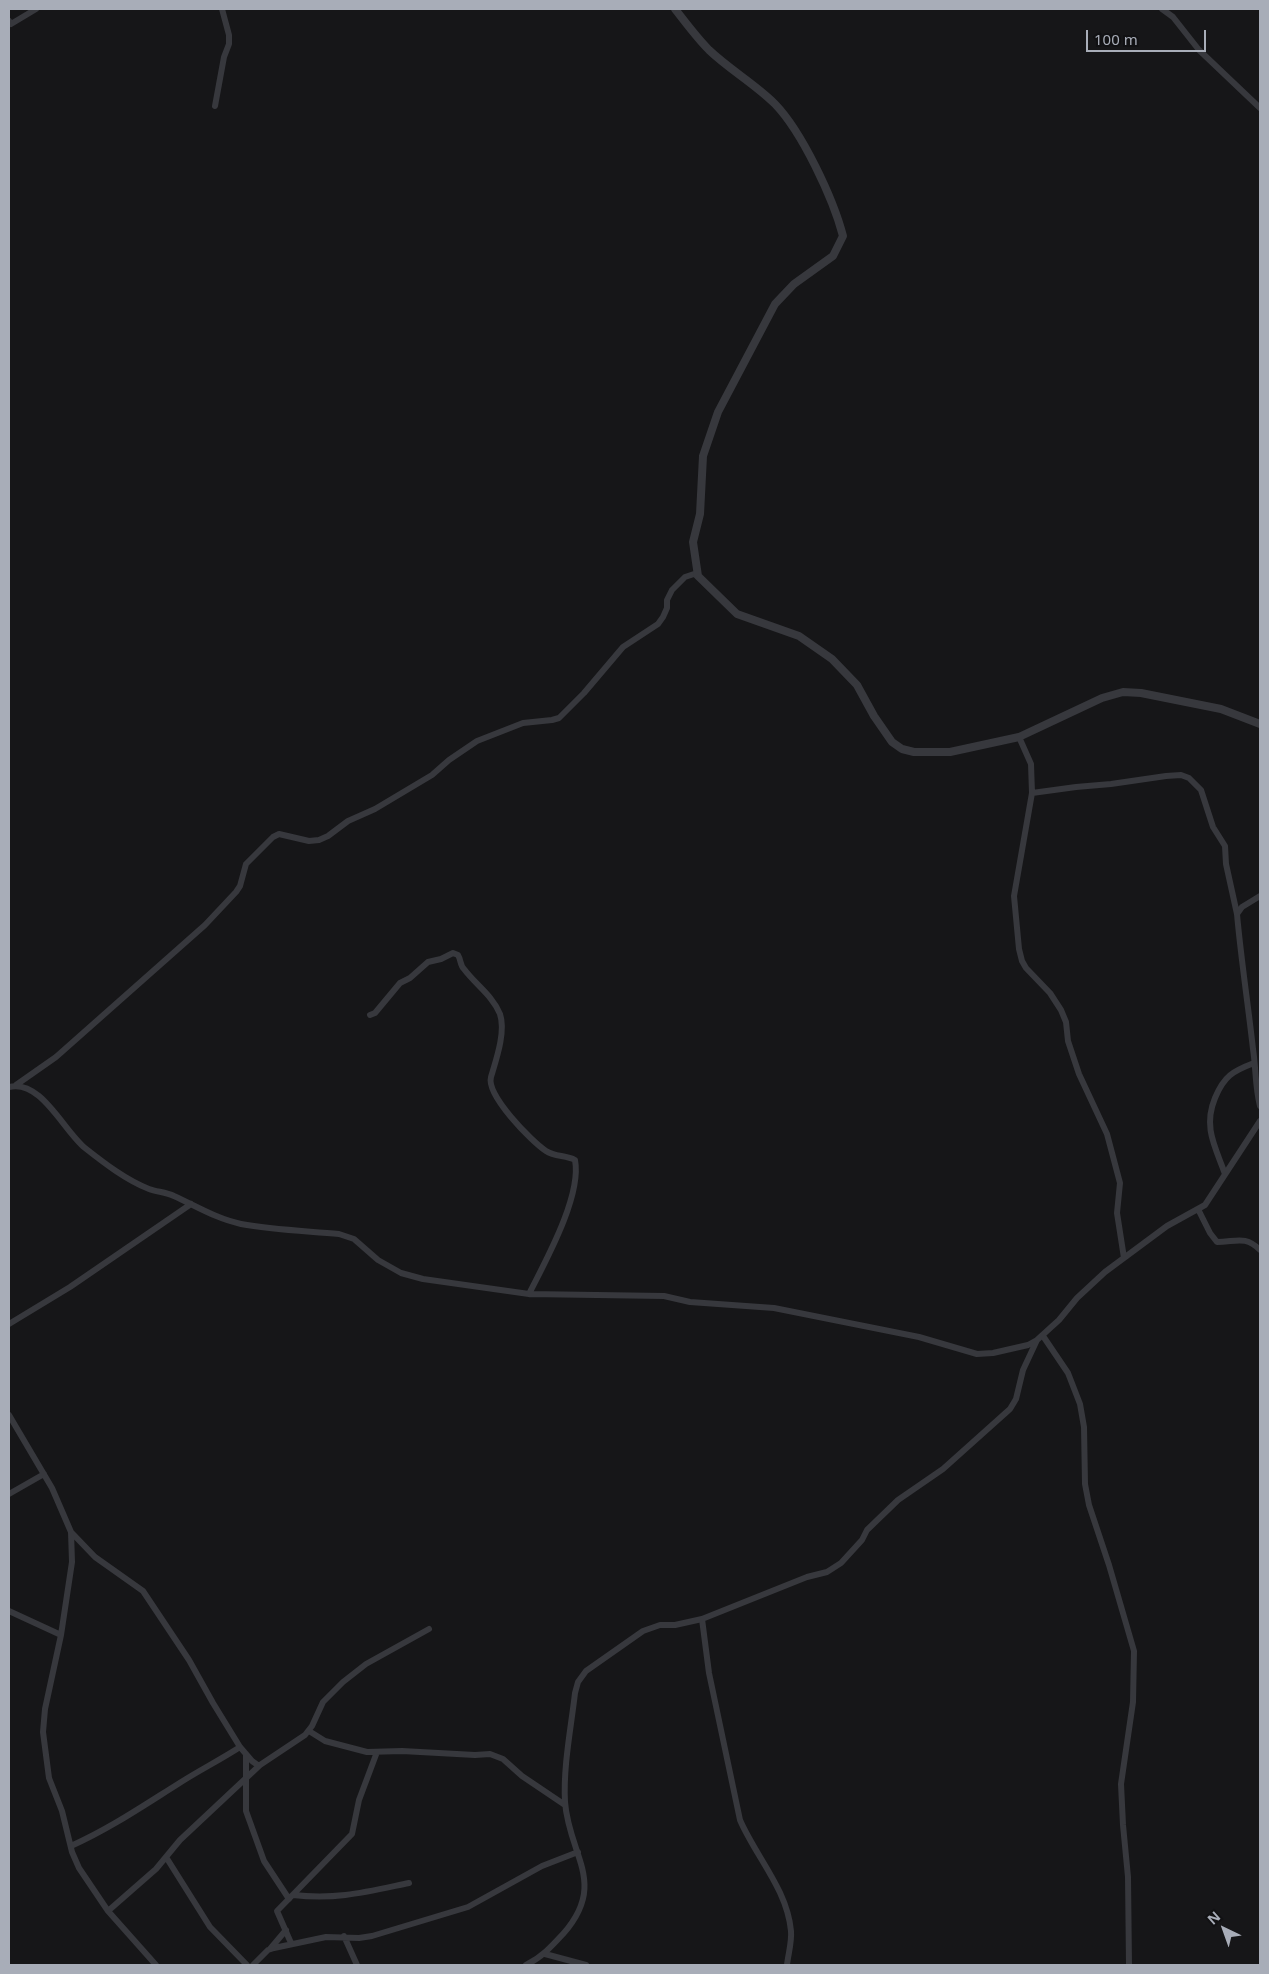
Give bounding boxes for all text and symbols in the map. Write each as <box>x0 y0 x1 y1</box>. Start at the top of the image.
scale bar <box>1089 20 1209 52</box>
text: 100 m <box>1094 29 1138 49</box>
north arrow <box>1199 1904 1249 1954</box>
text: N <box>1203 1907 1224 1928</box>

